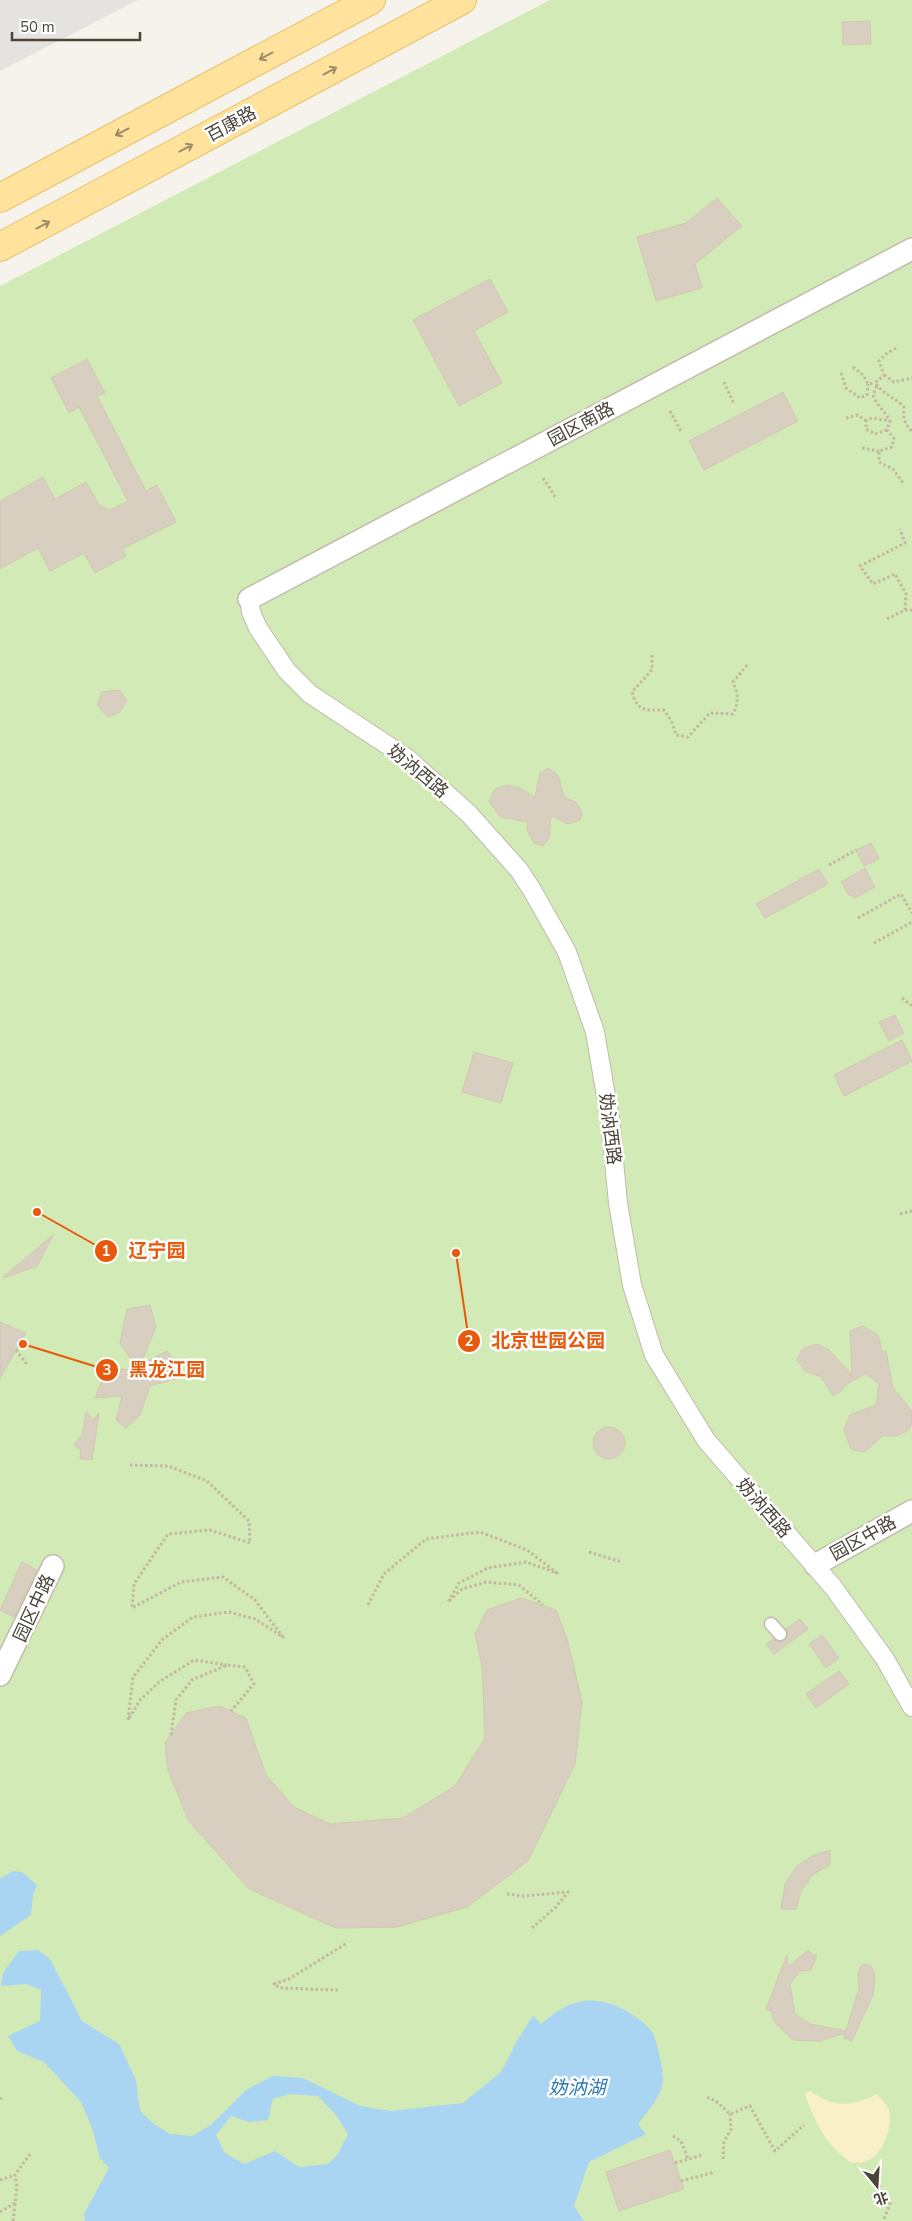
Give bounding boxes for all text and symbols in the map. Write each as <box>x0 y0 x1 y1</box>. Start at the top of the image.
scale bar <box>12 10 140 42</box>
text: 50 m <box>20 17 55 37</box>
one-way arrow <box>259 52 274 61</box>
one-way arrow <box>322 66 337 76</box>
street label: 百康路 <box>202 101 260 147</box>
one-way arrow <box>115 127 130 137</box>
one-way arrow <box>179 143 194 153</box>
one-way arrow <box>36 220 51 230</box>
street label: 园区南路 <box>544 397 618 451</box>
street label: 妫汭西路 <box>383 739 453 803</box>
street label: 妫汭西路 <box>594 1092 626 1166</box>
callout: 辽宁园 <box>93 1234 195 1268</box>
text: 辽宁园 <box>128 1238 186 1264</box>
text: 1 <box>101 1241 111 1261</box>
callout: 北京世园公园 <box>456 1324 615 1358</box>
text: 北京世园公园 <box>491 1328 605 1354</box>
text: 2 <box>464 1331 474 1351</box>
callout: 黑龙江园 <box>94 1353 215 1387</box>
text: 黑龙江园 <box>129 1357 205 1383</box>
text: 3 <box>102 1360 112 1380</box>
street label: 妫汭西路 <box>731 1473 797 1543</box>
street label: 园区中路 <box>826 1510 900 1566</box>
street label: 园区中路 <box>8 1570 60 1646</box>
water label: 妫汭湖 <box>548 2075 608 2101</box>
north arrow <box>852 2161 902 2211</box>
text: 北 <box>871 2187 890 2209</box>

